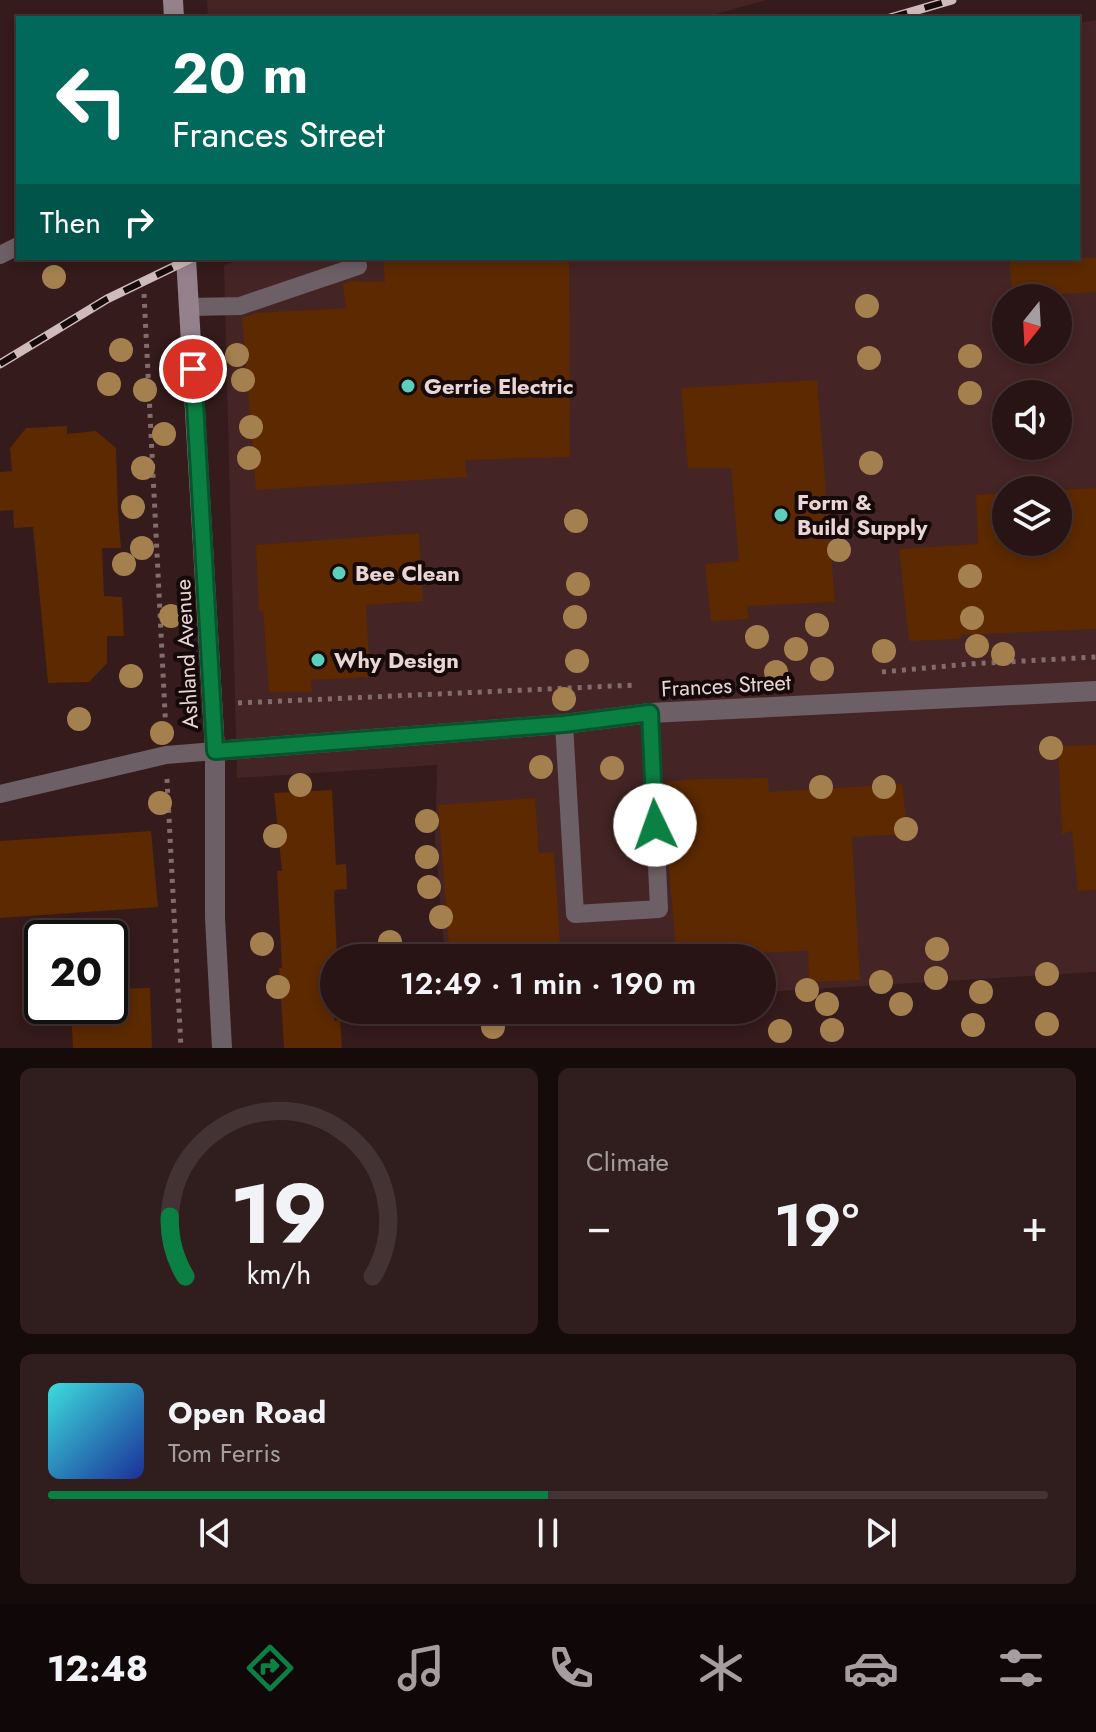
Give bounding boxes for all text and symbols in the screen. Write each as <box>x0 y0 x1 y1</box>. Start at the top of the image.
text: 20 m <box>172 33 309 114</box>
icon: left <box>40 48 144 152</box>
text: Frances Street <box>172 108 385 160</box>
icon: right <box>117 200 161 244</box>
text: Then <box>40 201 101 244</box>
north arrow <box>992 284 1072 364</box>
map controls <box>992 284 1072 556</box>
pin <box>159 335 227 403</box>
icon: arrive <box>171 347 215 391</box>
place label: Gerrie Electric <box>424 370 574 402</box>
marker: Gerrie Electric <box>399 377 417 395</box>
button: sound <box>992 380 1072 460</box>
button: layers <box>992 476 1072 556</box>
place label: Form & Build Supply <box>797 486 928 543</box>
marker: Form & Build Supply <box>772 506 790 524</box>
place label: Bee Clean <box>355 557 460 589</box>
marker: Bee Clean <box>330 564 348 582</box>
street label: Ashland Avenue <box>166 578 206 730</box>
place label: Why Design <box>334 644 459 676</box>
marker: Why Design <box>309 651 327 669</box>
street label: Frances Street <box>660 666 792 704</box>
position arrow <box>613 783 697 867</box>
speed limit sign: 20 <box>24 920 128 1024</box>
text: 12:49 · 1 min · 190 m <box>400 962 696 1005</box>
text: Climate <box>586 1143 669 1181</box>
text: 19 <box>230 1154 328 1274</box>
text: 19° <box>774 1182 859 1269</box>
text: − <box>586 1194 612 1258</box>
text: + <box>1021 1194 1048 1258</box>
text: km/h <box>247 1253 311 1295</box>
text: Open Road <box>168 1391 326 1434</box>
text: Tom Ferris <box>168 1434 280 1472</box>
icon: previous <box>193 1511 237 1555</box>
icon: pause <box>526 1511 570 1555</box>
icon: next <box>859 1511 903 1555</box>
icon: directions <box>242 1640 298 1696</box>
icon: music <box>393 1640 449 1696</box>
icon: phone <box>543 1640 599 1696</box>
icon: climate <box>693 1640 749 1696</box>
icon: car <box>843 1640 899 1696</box>
icon: filters <box>993 1640 1049 1696</box>
text: 12:48 <box>47 1642 148 1694</box>

